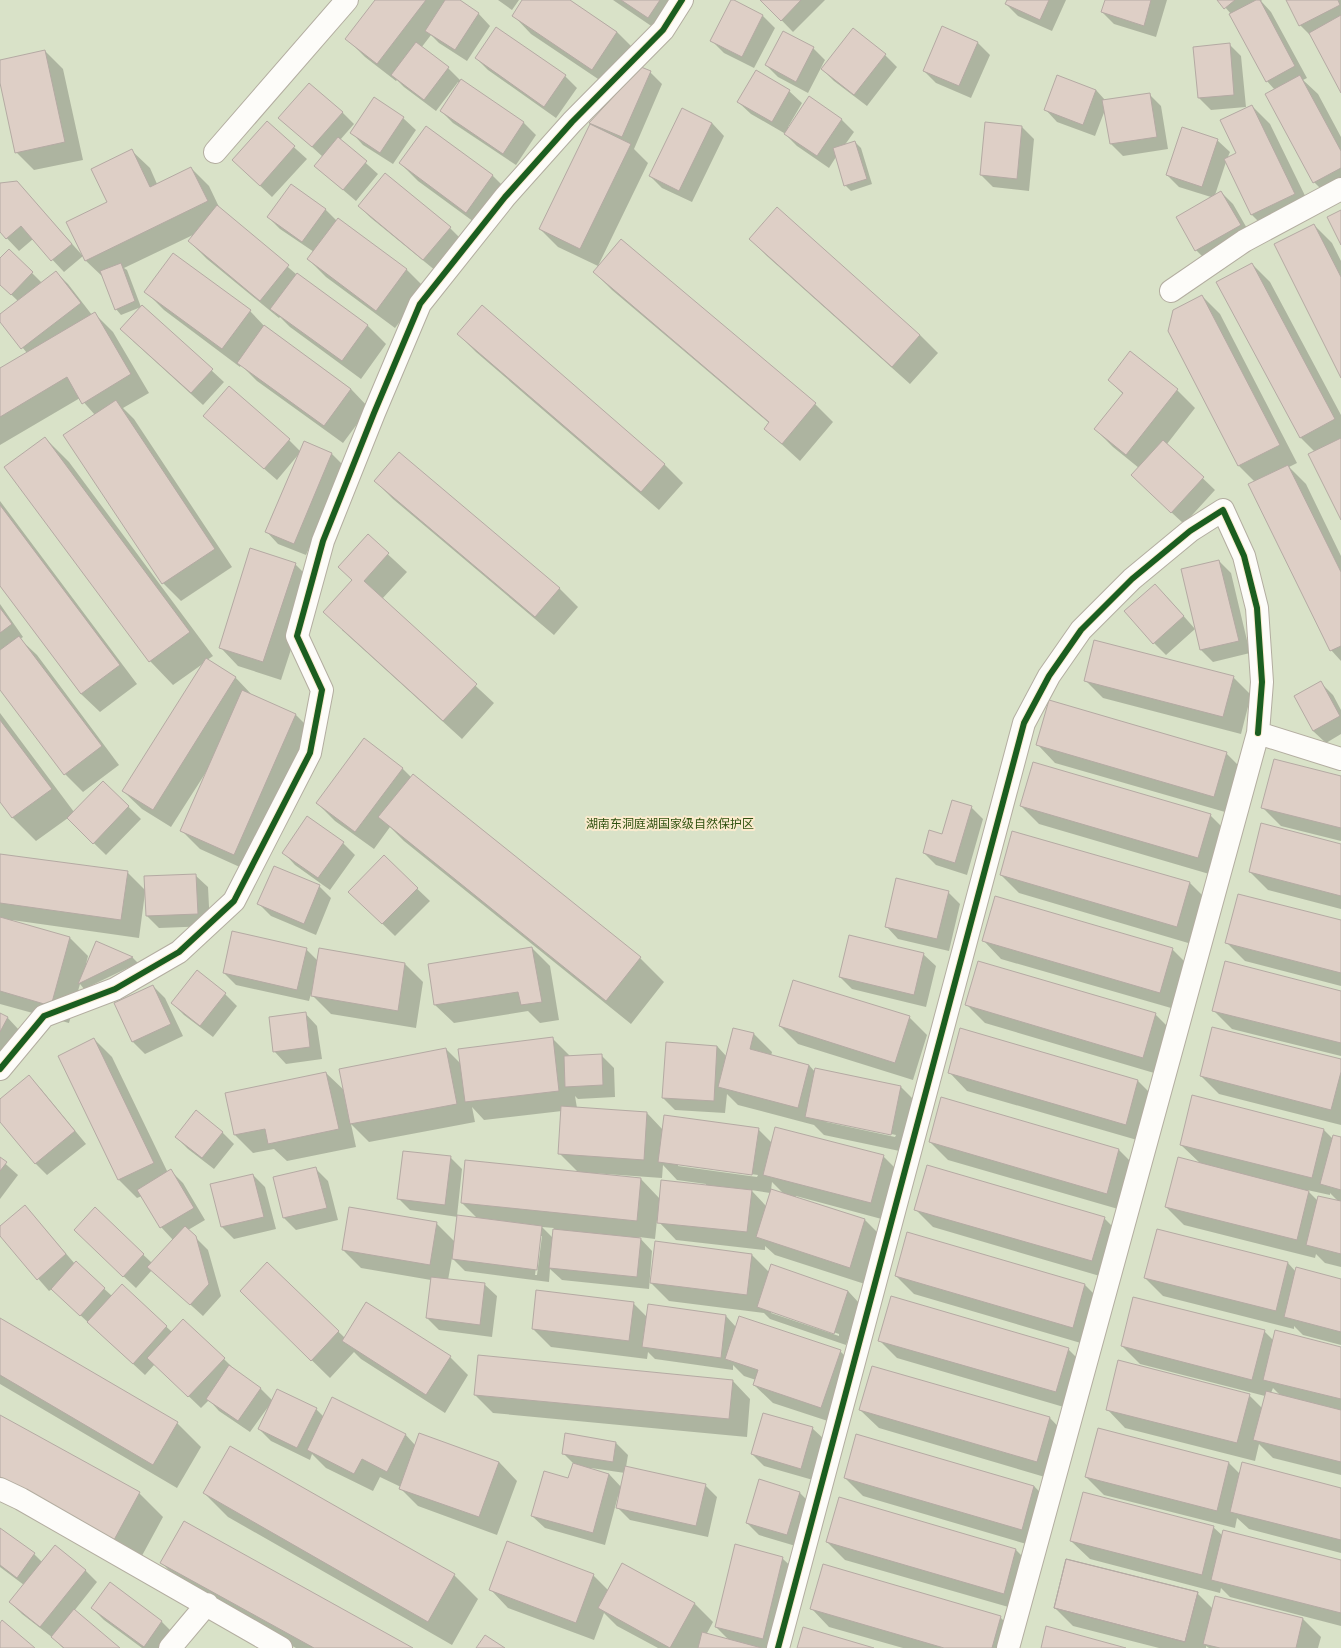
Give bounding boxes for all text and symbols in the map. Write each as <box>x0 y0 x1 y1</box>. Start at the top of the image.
park label: 湖南东洞庭湖国家级自然保护区 <box>586 817 754 831</box>

